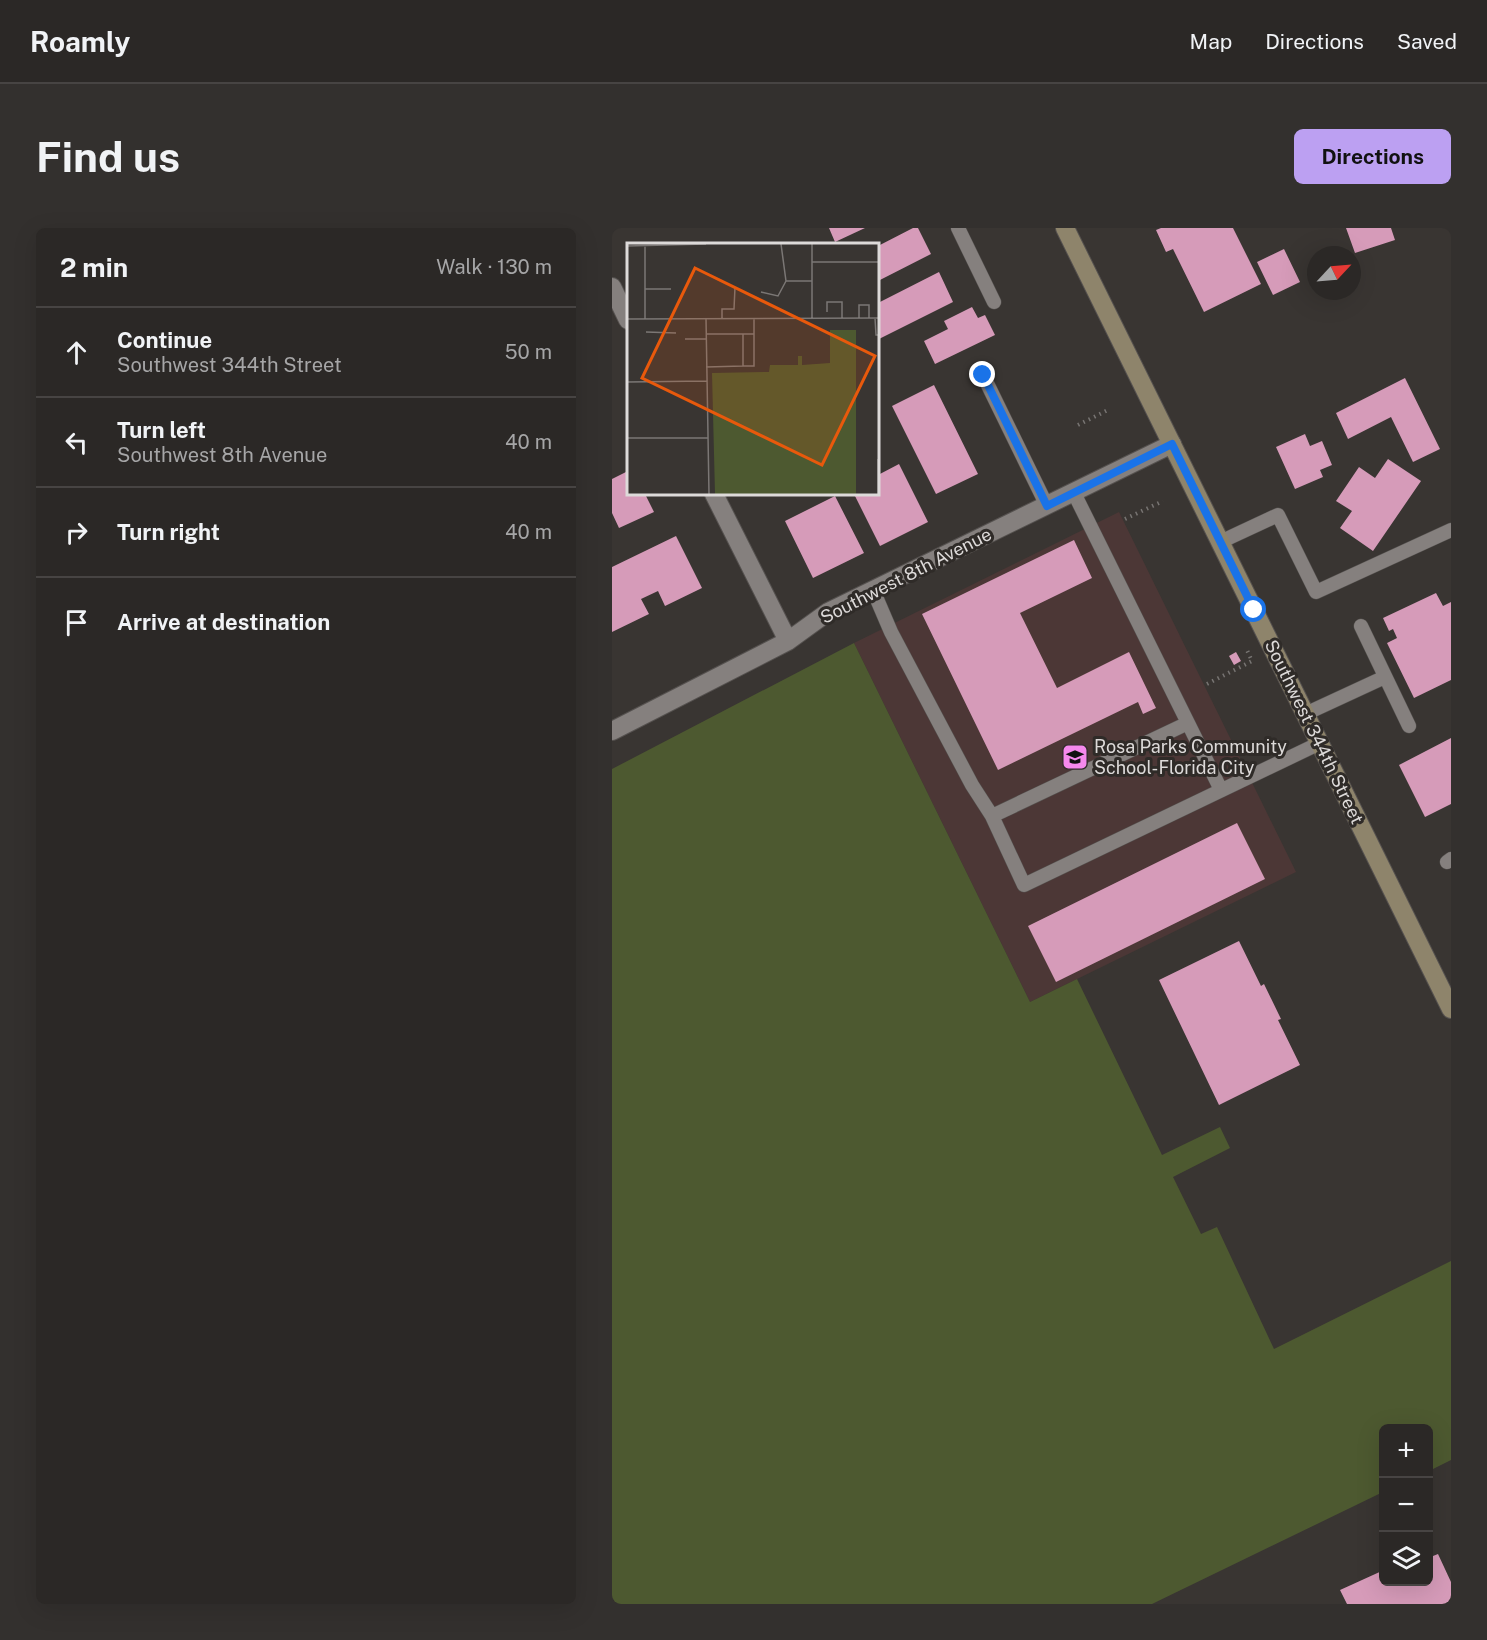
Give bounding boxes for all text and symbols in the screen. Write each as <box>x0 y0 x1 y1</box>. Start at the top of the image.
text: Roamly <box>30 25 130 58</box>
text: Map <box>1190 29 1232 54</box>
text: Directions <box>1265 29 1364 54</box>
text: Saved <box>1397 29 1457 54</box>
button: Directions <box>1294 129 1451 184</box>
text: Find us <box>36 132 180 181</box>
inset map <box>627 243 879 495</box>
north arrow <box>1307 246 1361 300</box>
text: 2 min <box>60 252 128 283</box>
text: Walk · 130 m <box>436 255 552 279</box>
text: Continue <box>117 327 212 353</box>
icon: ahead <box>60 336 93 369</box>
text: 50 m <box>505 340 552 364</box>
text: Southwest 344th Street <box>117 353 342 377</box>
route end <box>969 361 995 387</box>
text: Turn left <box>117 417 206 443</box>
icon: left <box>60 426 93 459</box>
text: 40 m <box>505 430 552 454</box>
text: Southwest 8th Avenue <box>117 443 327 467</box>
icon: right <box>60 516 93 549</box>
text: Turn right <box>117 519 220 545</box>
text: 40 m <box>505 520 552 544</box>
street label: Southwest 8th Avenue <box>817 523 995 628</box>
route start <box>1240 596 1266 622</box>
icon: arrive <box>60 606 93 639</box>
text: Arrive at destination <box>117 609 330 635</box>
street label: Southwest 344th Street <box>1261 636 1368 827</box>
place label: Rosa Parks Community School-Florida City <box>1094 736 1287 778</box>
school or university icon: Rosa Parks Community School-Florida City <box>1060 742 1090 772</box>
map controls <box>1379 1424 1433 1586</box>
button: + <box>1379 1424 1433 1478</box>
button: − <box>1379 1478 1433 1532</box>
button: layers <box>1379 1532 1433 1586</box>

